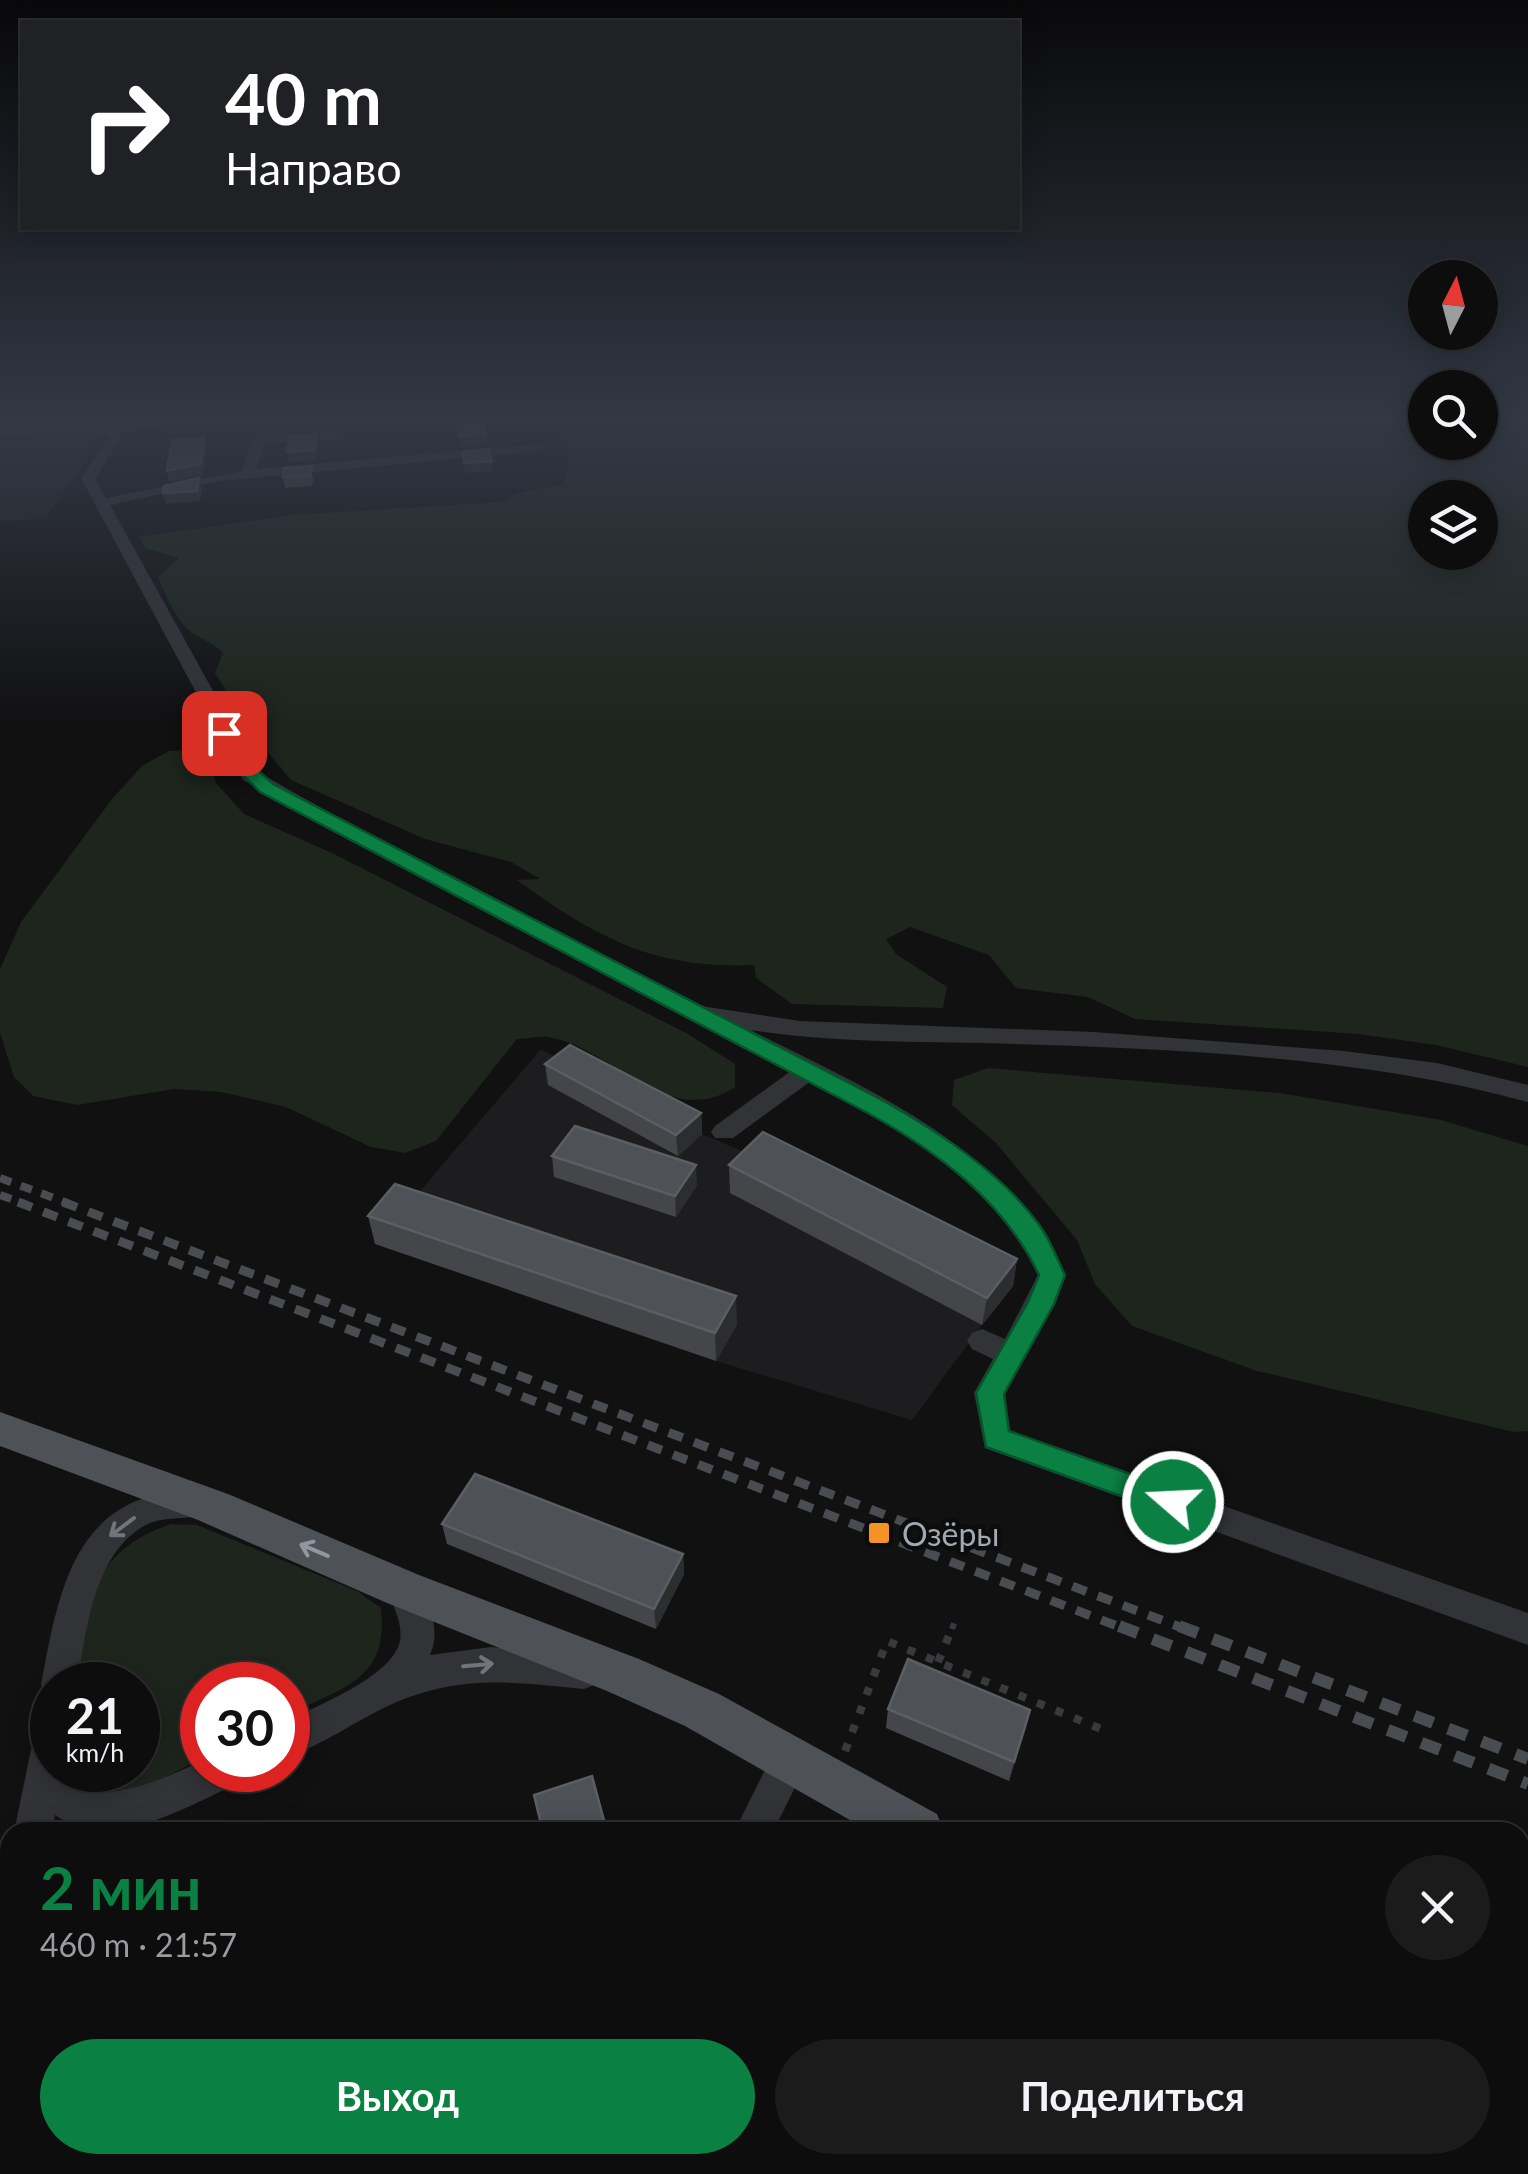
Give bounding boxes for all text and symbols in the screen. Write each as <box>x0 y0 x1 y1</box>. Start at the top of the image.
text: 40 m <box>225 56 382 140</box>
icon: right <box>60 60 190 190</box>
text: Направо <box>225 141 402 195</box>
north arrow <box>1408 260 1498 350</box>
map controls <box>1408 260 1498 570</box>
button: search <box>1408 370 1498 460</box>
button: layers <box>1408 480 1498 570</box>
pin <box>182 691 267 776</box>
icon: arrive <box>197 706 252 761</box>
position arrow <box>1121 1450 1225 1554</box>
place label: Озёры <box>902 1514 999 1553</box>
one-way arrow <box>109 1516 136 1537</box>
marker: Озёры <box>866 1520 892 1546</box>
one-way arrow <box>299 1540 330 1558</box>
one-way arrow <box>461 1655 493 1674</box>
speed limit sign: 30 <box>180 1662 310 1792</box>
text: 21 <box>66 1685 124 1745</box>
text: km/h <box>66 1737 124 1767</box>
text: 2 мин <box>40 1851 202 1923</box>
button: close <box>1385 1855 1490 1960</box>
text: 460 m · 21:57 <box>40 1925 237 1964</box>
button: Выход <box>40 2039 755 2154</box>
button: Поделиться <box>775 2039 1490 2154</box>

